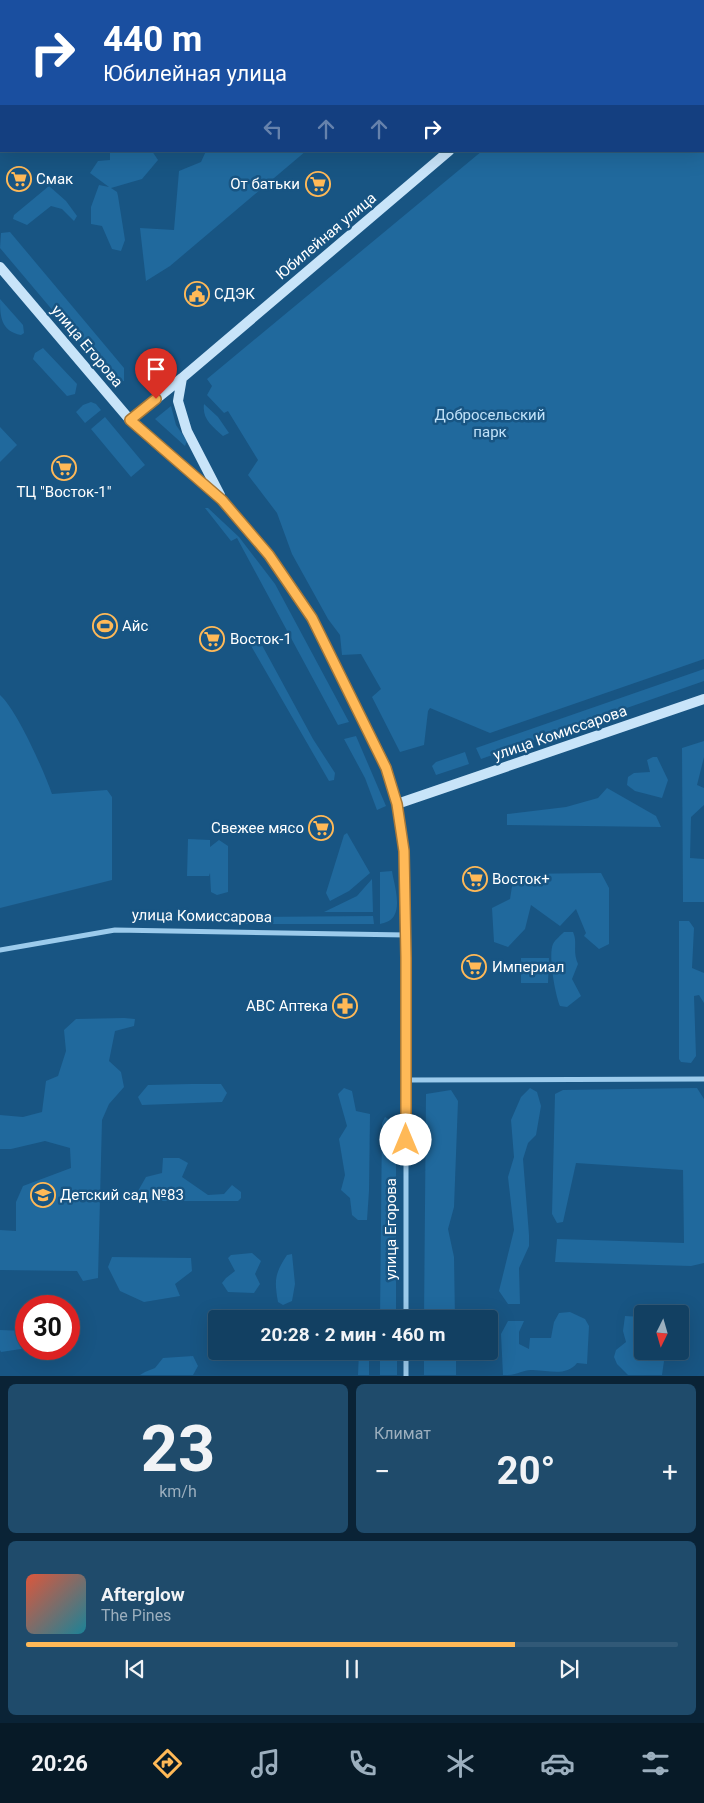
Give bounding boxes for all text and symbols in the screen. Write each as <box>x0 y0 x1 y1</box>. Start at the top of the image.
text: 440 m <box>103 19 202 60</box>
icon: right <box>20 20 85 85</box>
text: Юбилейная улица <box>103 61 287 86</box>
icon: left <box>259 115 287 143</box>
icon: ahead <box>312 115 340 143</box>
icon: ahead <box>365 115 393 143</box>
icon: right <box>418 115 446 143</box>
supermarket icon: Смак <box>6 166 32 192</box>
place label: Смак <box>36 170 73 188</box>
supermarket icon: От батьки <box>305 171 331 197</box>
place label: От батьки <box>230 175 300 193</box>
street label: Юбилейная улица <box>272 189 380 283</box>
public building icon: СДЭК <box>184 281 210 307</box>
place label: СДЭК <box>214 285 255 303</box>
street label: улица Егорова <box>47 301 127 391</box>
pin <box>135 348 177 399</box>
icon: arrive <box>142 355 170 383</box>
park label: Добросельский парк <box>435 406 545 441</box>
supermarket icon: ТЦ "Восток-1" <box>51 455 77 481</box>
place label: ТЦ "Восток-1" <box>16 483 112 501</box>
sports icon: Айс <box>92 613 118 639</box>
place label: Айс <box>122 617 148 635</box>
supermarket icon: Восток-1 <box>199 626 225 652</box>
place label: Восток-1 <box>230 630 292 648</box>
street label: улица Комиссарова <box>491 702 629 764</box>
supermarket icon: Свежее мясо <box>308 815 334 841</box>
place label: Свежее мясо <box>211 819 304 837</box>
supermarket icon: Восток+ <box>462 866 488 892</box>
place label: Восток+ <box>492 870 550 888</box>
street label: улица Комиссарова <box>132 906 272 926</box>
supermarket icon: Империал <box>461 954 487 980</box>
place label: Империал <box>492 958 564 976</box>
pharmacy icon: ABC Аптека <box>332 993 358 1019</box>
place label: ABC Аптека <box>246 997 328 1015</box>
position arrow <box>379 1113 431 1165</box>
street label: улица Егорова <box>382 1178 400 1280</box>
school or university icon: Детский сад №83 <box>30 1182 56 1208</box>
place label: Детский сад №83 <box>60 1186 184 1204</box>
speed limit sign: 30 <box>15 1295 80 1360</box>
north arrow <box>634 1305 689 1360</box>
map controls <box>634 1305 689 1360</box>
text: 20:28 · 2 мин · 460 m <box>261 1323 445 1346</box>
text: 23 <box>141 1411 215 1487</box>
text: Климат <box>374 1424 431 1443</box>
text: 20° <box>497 1449 555 1493</box>
text: − <box>374 1455 390 1488</box>
text: + <box>662 1455 678 1488</box>
text: km/h <box>159 1482 197 1501</box>
text: Afterglow <box>101 1583 185 1606</box>
text: The Pines <box>101 1606 171 1625</box>
icon: previous <box>121 1655 149 1683</box>
icon: pause <box>338 1655 366 1683</box>
icon: next <box>555 1655 583 1683</box>
icon: directions <box>150 1746 185 1781</box>
icon: music <box>248 1746 283 1781</box>
icon: phone <box>345 1746 380 1781</box>
icon: climate <box>443 1746 478 1781</box>
icon: car <box>540 1746 575 1781</box>
icon: filters <box>638 1746 673 1781</box>
text: 20:26 <box>31 1751 88 1776</box>

